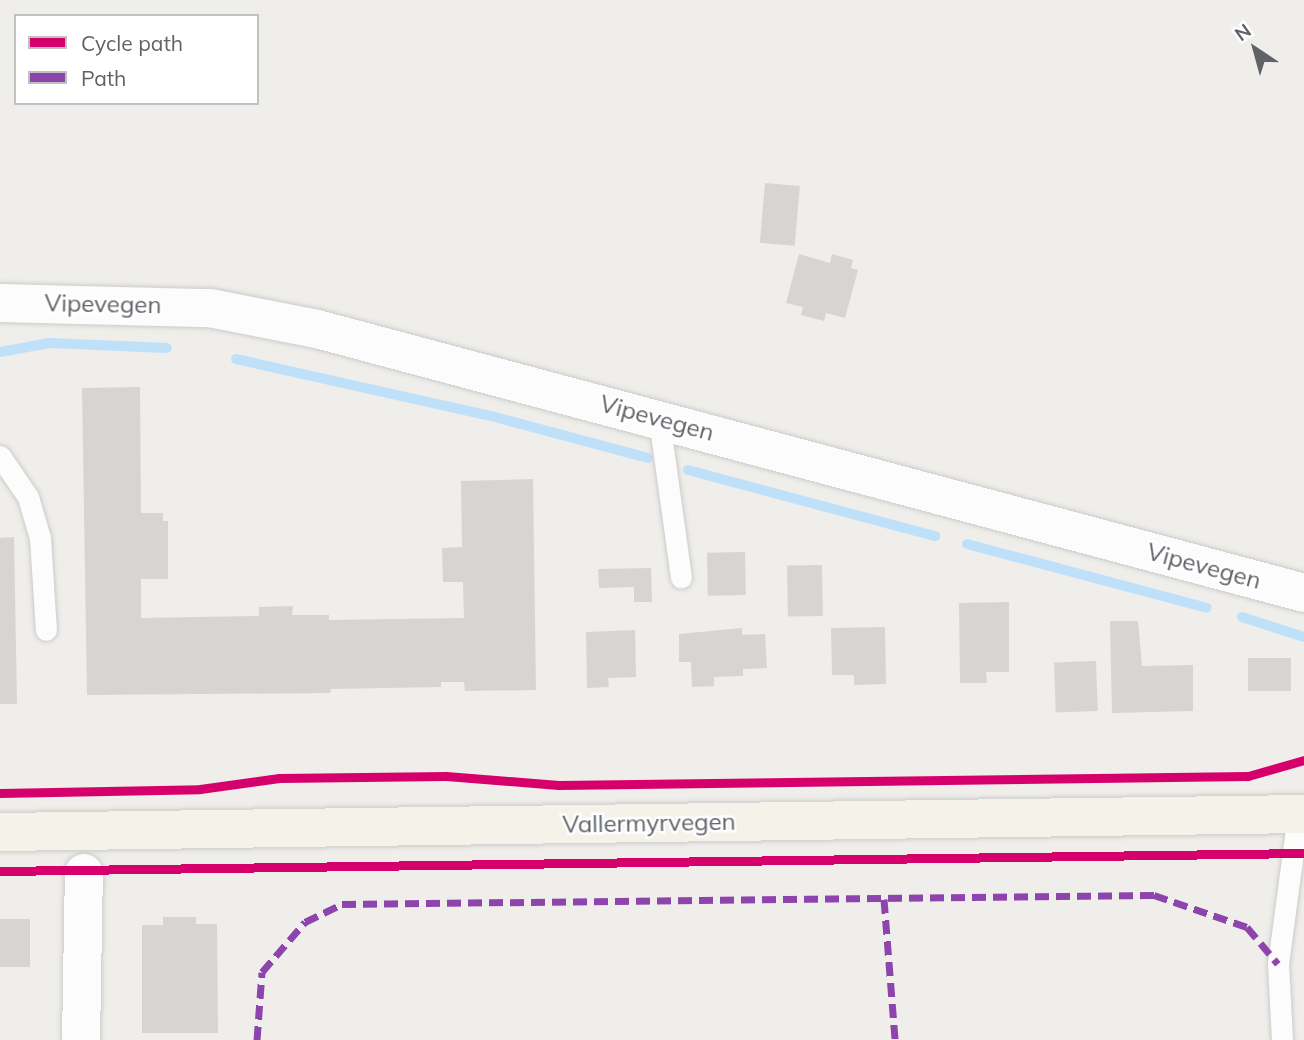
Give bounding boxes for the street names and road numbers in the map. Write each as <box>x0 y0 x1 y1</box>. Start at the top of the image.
street label: Vipevegen <box>44 289 162 319</box>
street label: Vipevegen <box>597 389 717 447</box>
street label: Vipevegen <box>1144 537 1264 595</box>
street label: Vallermyrvegen <box>562 807 736 839</box>

